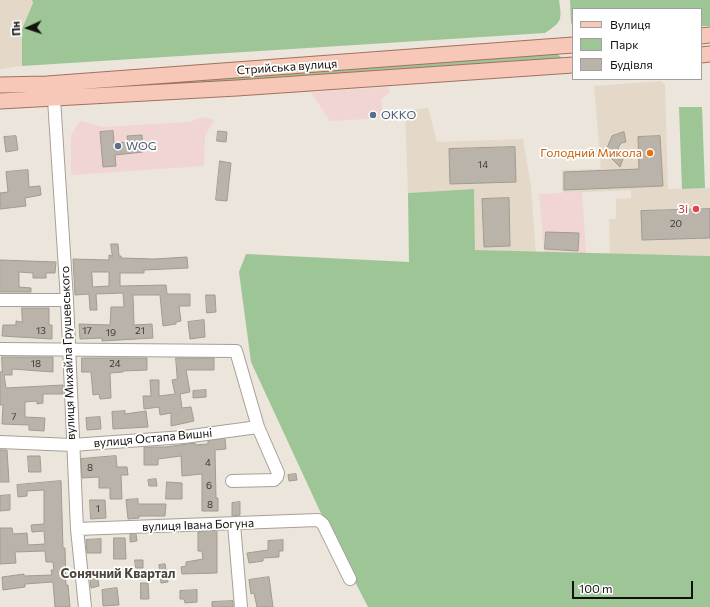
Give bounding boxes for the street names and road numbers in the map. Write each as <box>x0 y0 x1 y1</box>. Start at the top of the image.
street label: Стрийська вулиця <box>236 56 338 78</box>
street label: вулиця Михайла Грушевського <box>58 266 78 440</box>
street label: вулиця Остапа Вишні <box>93 426 213 450</box>
street label: вулиця Івана Богуна <box>142 516 254 534</box>

